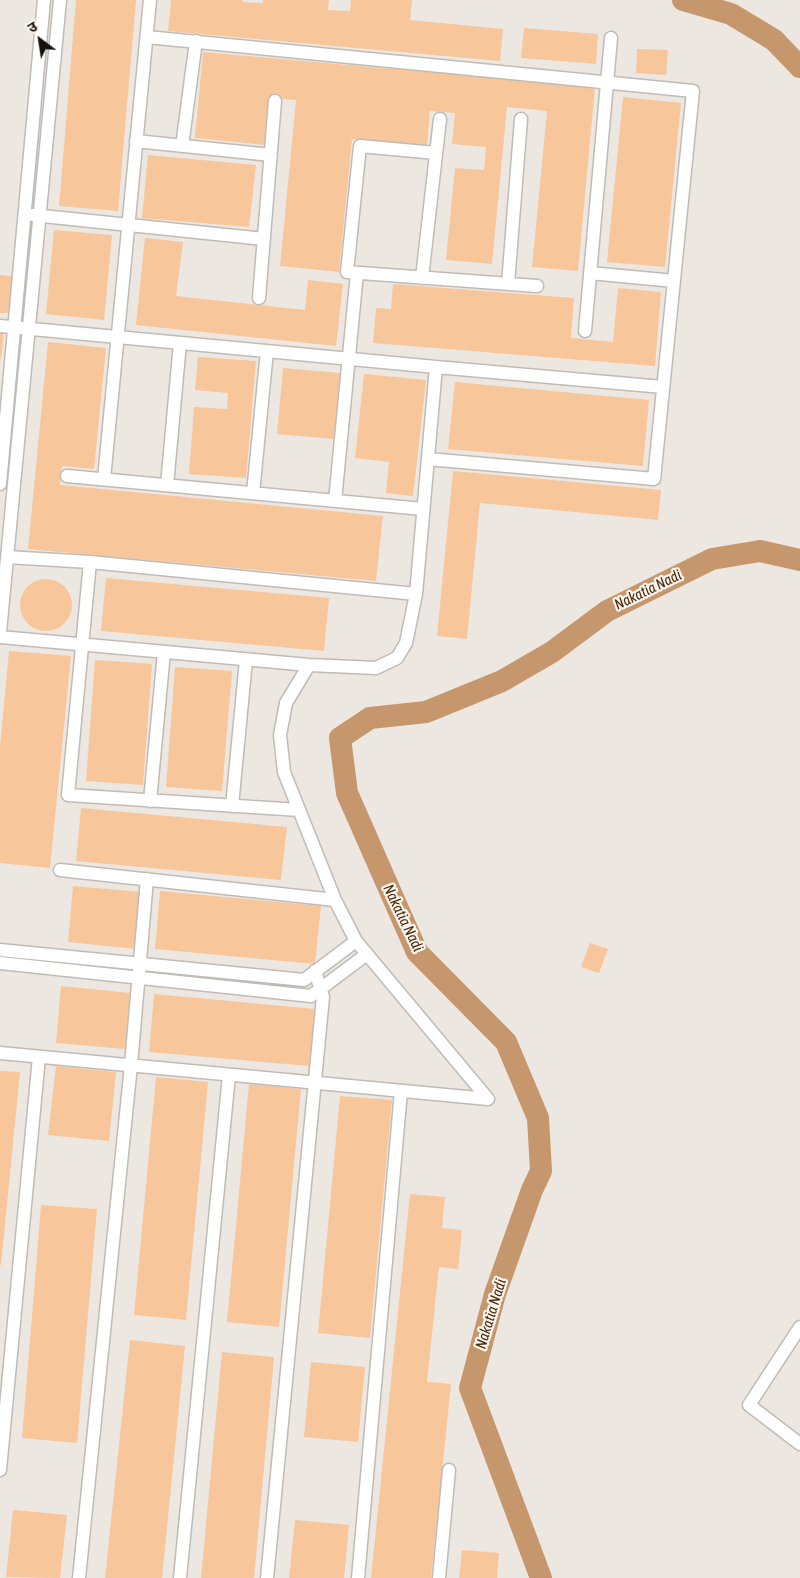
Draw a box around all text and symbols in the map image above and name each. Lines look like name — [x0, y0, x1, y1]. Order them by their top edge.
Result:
north arrow — [15, 15, 65, 65]
text: उ — [25, 18, 40, 36]
water label: Nakatia Nadi — [612, 566, 684, 614]
water label: Nakatia Nadi — [379, 882, 427, 954]
water label: Nakatia Nadi — [472, 1277, 510, 1351]

